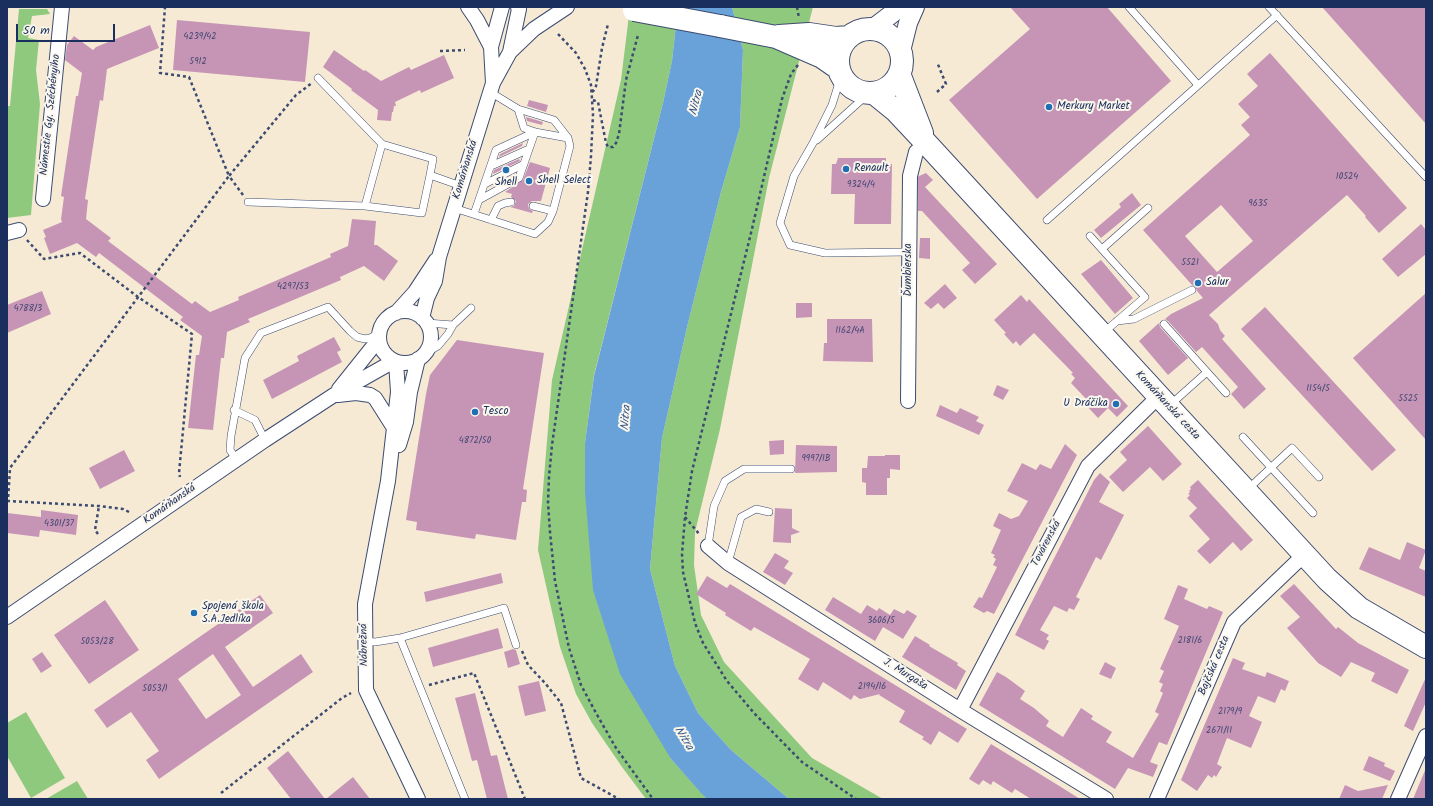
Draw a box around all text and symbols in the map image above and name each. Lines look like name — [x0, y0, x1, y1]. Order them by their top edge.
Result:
scale bar — [18, 16, 117, 42]
text: 50 m — [23, 21, 50, 40]
house number: 4239/42 — [183, 32, 217, 42]
street label: Námestie Gy. Széchényiho — [38, 54, 64, 176]
house number: 5912 — [189, 57, 207, 67]
water label: Nitra — [687, 89, 707, 117]
place label: Merkury Market — [1057, 100, 1130, 114]
marker: Merkury Market — [1044, 102, 1054, 112]
street label: Komárňanská — [451, 139, 481, 201]
place label: Renault — [854, 162, 889, 176]
marker: Renault — [841, 164, 851, 174]
marker: Shell — [501, 165, 511, 175]
house number: 10524 — [1336, 172, 1358, 182]
place label: Shell Select — [537, 174, 591, 188]
place label: Shell — [495, 176, 517, 190]
marker: Shell Select — [524, 176, 534, 186]
house number: 9324/4 — [847, 180, 875, 190]
house number: 9635 — [1248, 199, 1268, 209]
street label: Ďumbierska — [902, 243, 916, 297]
house number: 5521 — [1181, 258, 1199, 268]
place label: Salur — [1206, 276, 1229, 290]
marker: Salur — [1193, 278, 1203, 288]
house number: 4297/53 — [277, 282, 309, 292]
house number: 4788/3 — [14, 304, 42, 314]
house number: 1162/4A — [835, 326, 865, 336]
street label: Komárňanská cesta — [1132, 369, 1202, 443]
house number: 1154/5 — [1306, 384, 1330, 394]
house number: 5525 — [1398, 394, 1418, 404]
place label: U Dráčika — [1063, 397, 1108, 411]
marker: U Dráčika — [1111, 399, 1121, 409]
place label: Tesco — [483, 405, 508, 419]
water label: Nitra — [619, 405, 635, 431]
marker: Tesco — [470, 407, 480, 417]
house number: 4872/50 — [459, 436, 491, 446]
house number: 9997/1B — [801, 454, 831, 464]
street label: Komárňanská — [141, 482, 199, 528]
house number: 4301/37 — [44, 519, 74, 529]
street label: Továrenská — [1029, 519, 1065, 569]
place label: Spojená škola S.A.Jedlíka — [202, 600, 264, 626]
marker: Spojená škola S.A.Jedlíka — [189, 608, 199, 618]
house number: 3606/5 — [867, 616, 895, 626]
street label: Nábrežná — [358, 623, 372, 667]
street label: Bajčská cesta — [1197, 634, 1233, 698]
house number: 2181/6 — [1178, 636, 1202, 646]
house number: 5053/28 — [80, 637, 114, 647]
street label: J. Murgaša — [880, 656, 930, 694]
house number: 2194/16 — [858, 682, 886, 692]
house number: 5053/1 — [142, 684, 168, 694]
house number: 2179/9 — [1218, 707, 1242, 717]
water label: Nitra — [670, 724, 696, 754]
house number: 2671/11 — [1206, 726, 1232, 736]

